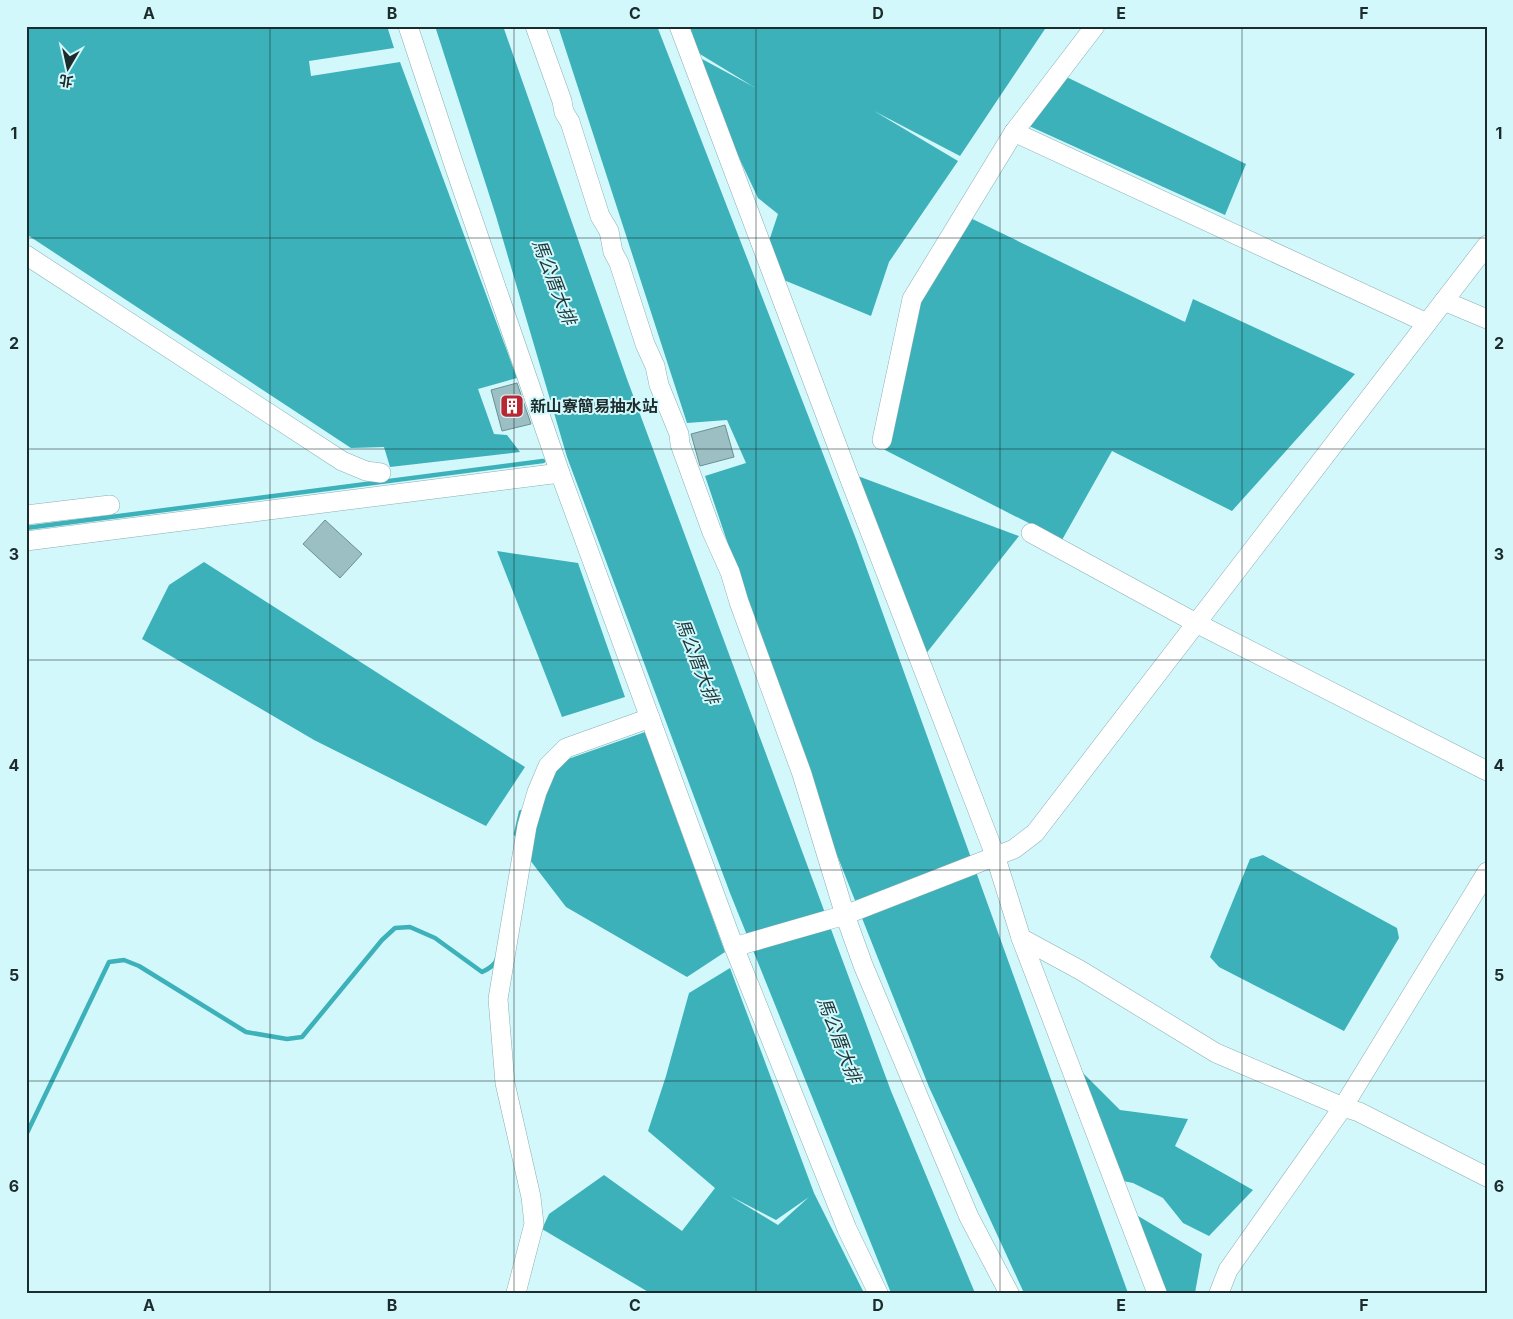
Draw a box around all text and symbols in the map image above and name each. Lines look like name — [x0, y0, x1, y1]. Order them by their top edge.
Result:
text: A — [143, 3, 155, 23]
text: B — [387, 3, 397, 23]
text: C — [629, 3, 641, 23]
text: D — [872, 3, 884, 23]
text: E — [1116, 3, 1126, 23]
text: F — [1359, 3, 1369, 23]
north arrow — [42, 42, 92, 92]
text: 北 — [58, 72, 74, 91]
text: 1 — [11, 123, 17, 143]
text: 1 — [1496, 123, 1502, 143]
water label: 馬公厝大排 — [529, 236, 581, 329]
text: 2 — [9, 333, 19, 353]
text: 2 — [1494, 333, 1504, 353]
building icon: 新山寮簡易抽水站 — [499, 393, 525, 419]
place label: 新山寮簡易抽水站 — [530, 396, 658, 416]
text: 3 — [9, 544, 19, 564]
text: 3 — [1494, 544, 1504, 564]
water label: 馬公厝大排 — [672, 615, 724, 708]
text: 4 — [9, 755, 20, 775]
text: 4 — [1494, 755, 1505, 775]
text: 5 — [9, 965, 19, 985]
text: 5 — [1494, 965, 1504, 985]
water label: 馬公厝大排 — [814, 994, 866, 1087]
text: 6 — [9, 1176, 19, 1196]
text: 6 — [1494, 1176, 1504, 1196]
text: A — [143, 1295, 155, 1315]
text: B — [387, 1295, 397, 1315]
text: C — [629, 1295, 641, 1315]
text: D — [872, 1295, 884, 1315]
text: E — [1116, 1295, 1126, 1315]
text: F — [1359, 1295, 1369, 1315]

